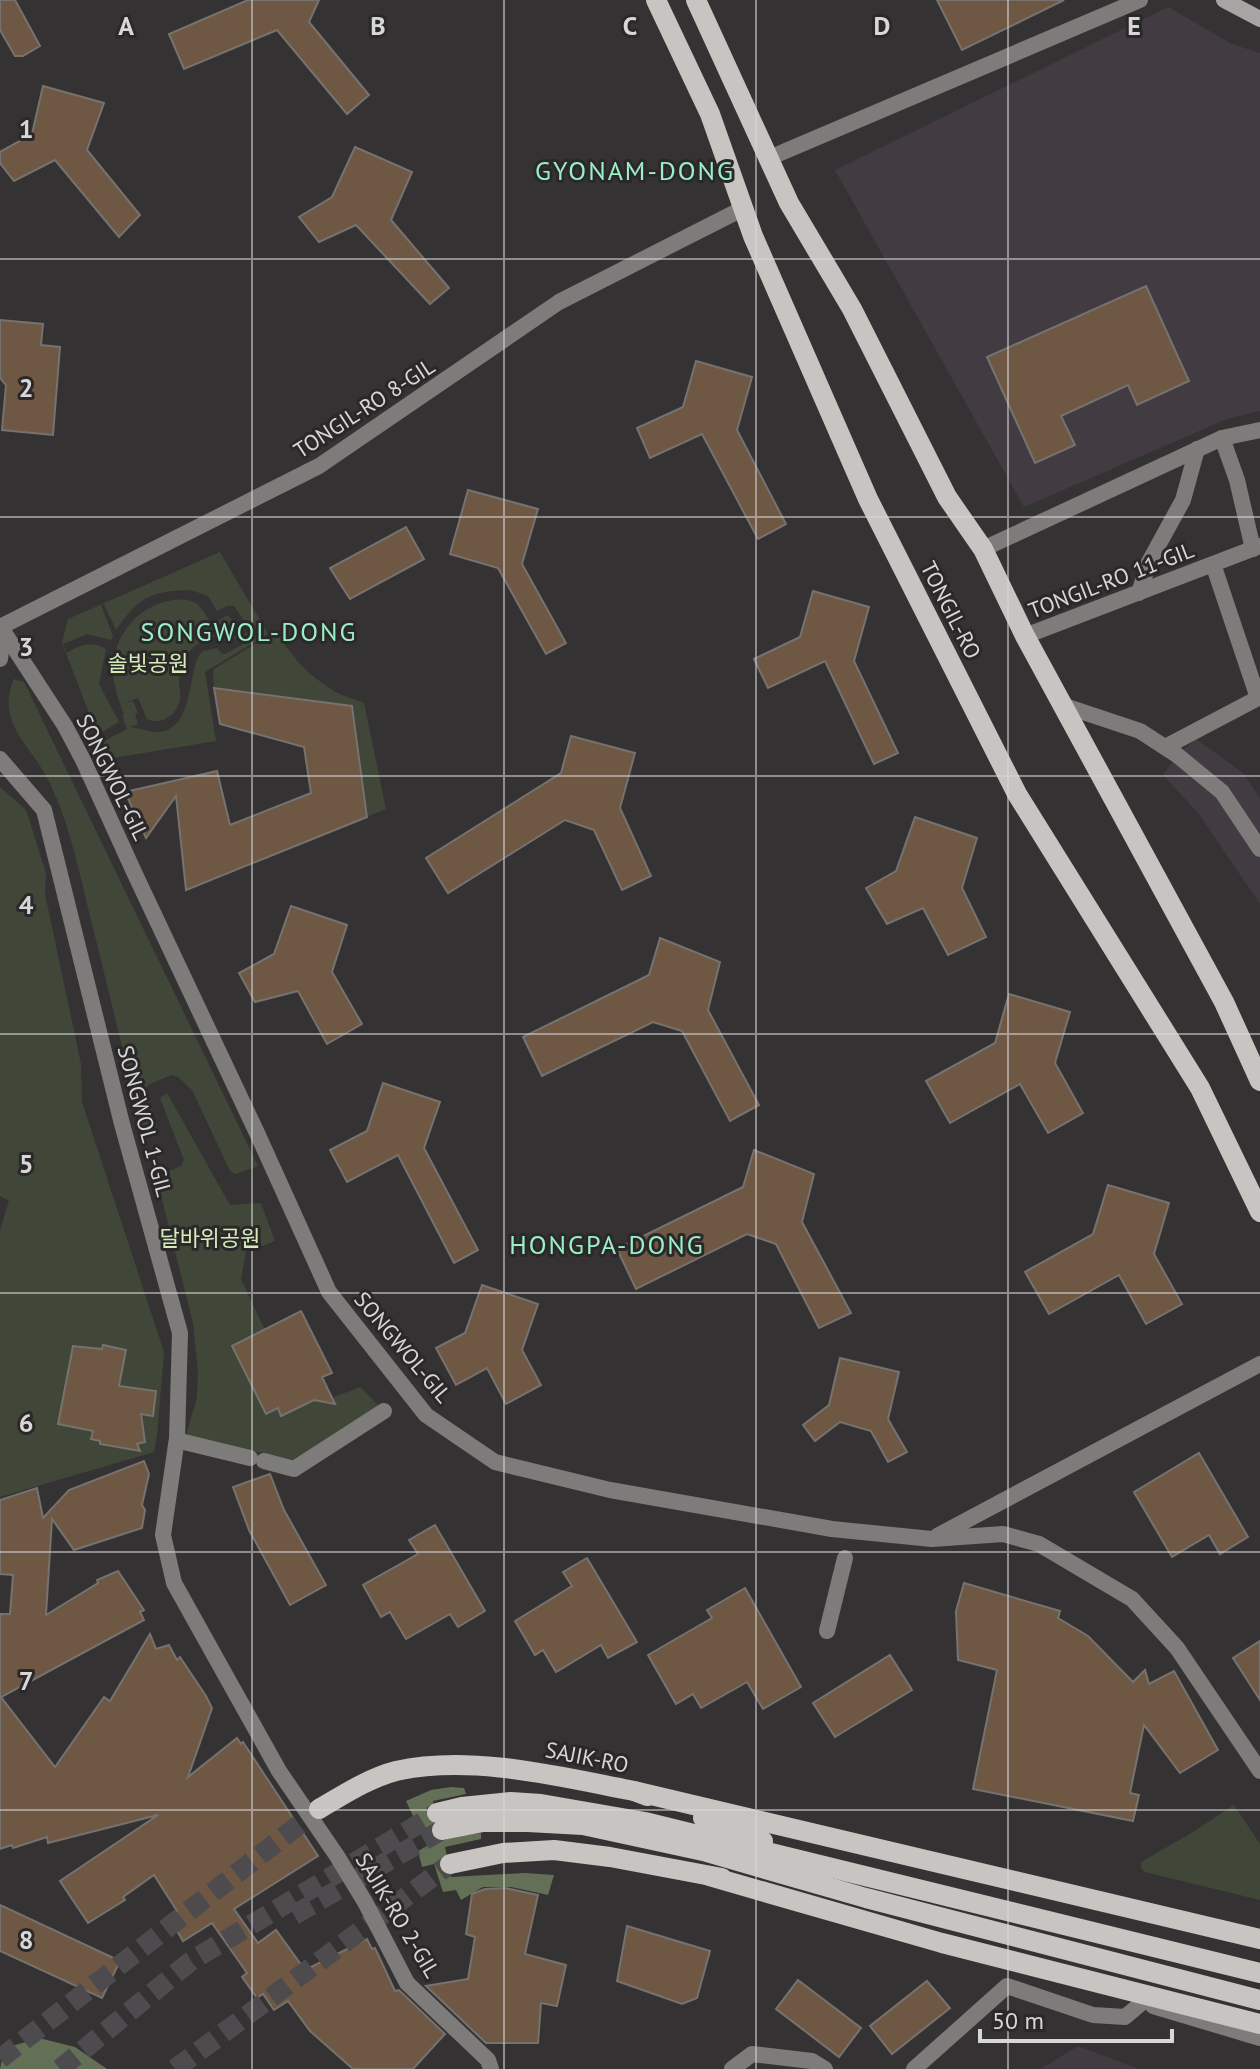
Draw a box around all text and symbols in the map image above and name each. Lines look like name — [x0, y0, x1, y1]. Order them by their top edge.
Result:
text: A — [118, 9, 134, 42]
text: B — [370, 9, 386, 42]
text: C — [623, 9, 637, 42]
text: D — [874, 9, 890, 42]
text: E — [1127, 9, 1141, 42]
text: 1 — [19, 112, 33, 145]
district label: GYONAM-DONG — [535, 154, 735, 187]
street label: TONGIL-RO 8-GIL — [288, 352, 440, 464]
text: 2 — [19, 371, 33, 404]
street label: TONGIL-RO 11-GIL — [1024, 536, 1198, 624]
street label: TONGIL-RO — [915, 557, 987, 663]
district label: SONGWOL-DONG — [141, 615, 357, 648]
text: 3 — [19, 630, 33, 663]
park label: 솔빛공원 — [108, 649, 188, 677]
street label: SONGWOL-GIL — [70, 709, 156, 845]
text: 4 — [19, 888, 34, 921]
street label: SONGWOL 1-GIL — [111, 1042, 179, 1200]
text: 5 — [19, 1147, 33, 1180]
park label: 달바위공원 — [159, 1224, 261, 1252]
district label: HONGPA-DONG — [509, 1228, 705, 1261]
street label: SONGWOL-GIL — [348, 1286, 458, 1408]
text: 6 — [19, 1406, 33, 1439]
text: 7 — [19, 1664, 33, 1697]
street label: SAJIK-RO — [543, 1735, 631, 1779]
street label: SAJIK-RO 2-GIL — [350, 1847, 446, 1983]
text: 8 — [19, 1923, 33, 1956]
scale bar — [980, 1993, 1172, 2043]
text: 50 m — [992, 2005, 1044, 2036]

